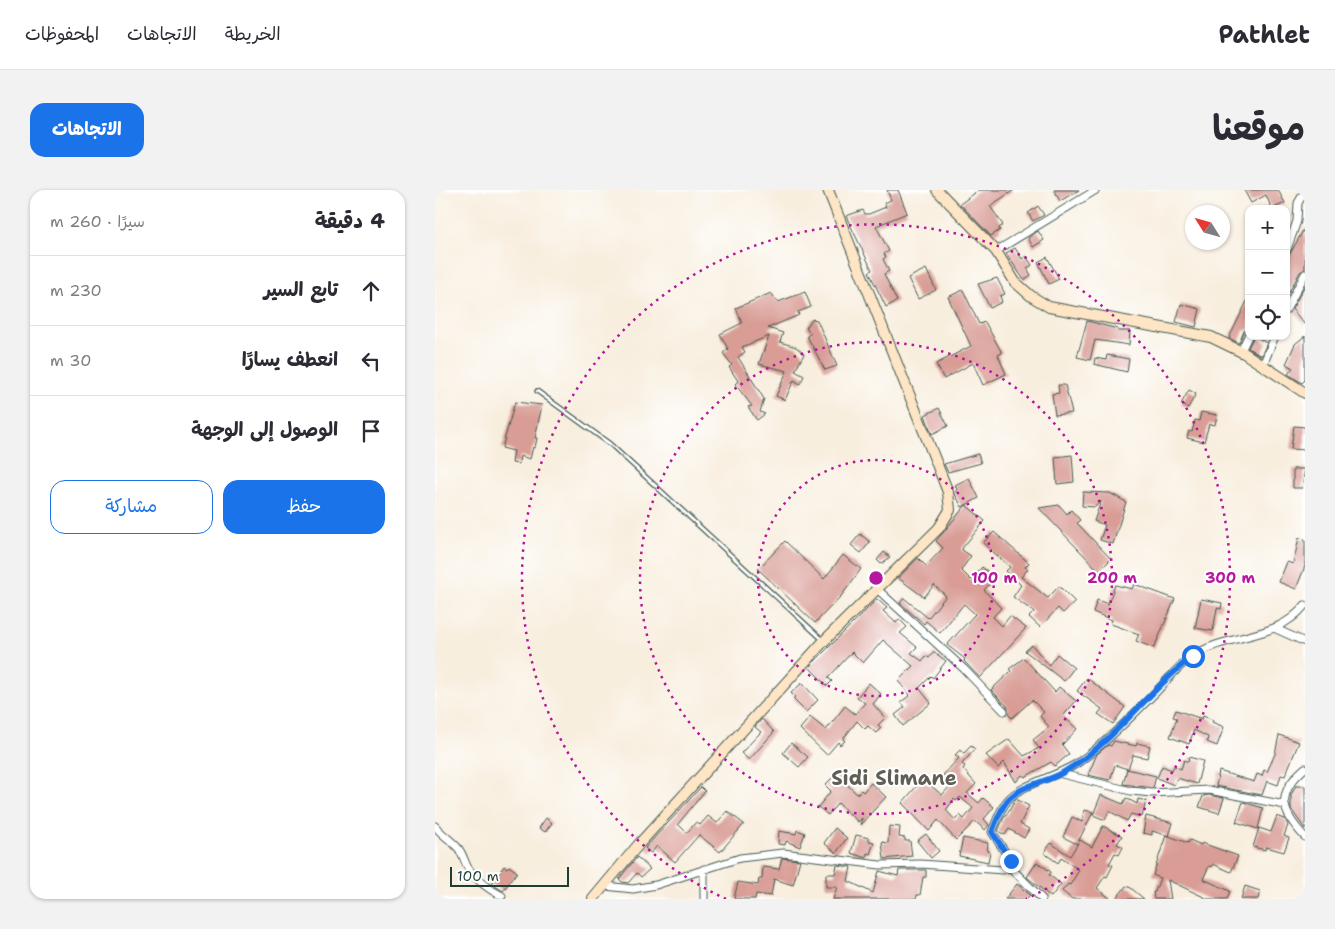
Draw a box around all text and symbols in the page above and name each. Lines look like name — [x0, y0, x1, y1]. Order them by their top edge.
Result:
text: Pathlet — [1219, 19, 1310, 51]
text: المحفوظات — [25, 22, 99, 46]
text: الاتجاهات — [127, 22, 197, 46]
text: الخريطة — [225, 22, 281, 46]
button: الاتجاهات — [30, 103, 144, 157]
text: موقعنا — [1212, 104, 1305, 151]
north arrow — [1185, 205, 1230, 250]
map controls — [1245, 205, 1290, 340]
button: + — [1245, 205, 1290, 250]
text: 4 دقيقة — [315, 207, 385, 235]
text: سيرًا · 260 m — [50, 211, 145, 232]
button: − — [1245, 250, 1290, 295]
text: تابع السير — [264, 277, 338, 302]
icon: ahead — [357, 277, 385, 305]
text: 230 m — [50, 280, 102, 301]
button: locate — [1245, 295, 1290, 340]
text: انعطف يسارًا — [242, 347, 338, 372]
icon: left — [357, 347, 385, 375]
text: 30 m — [50, 350, 91, 371]
text: الوصول إلى الوجهة — [191, 417, 338, 442]
icon: arrive — [357, 417, 385, 445]
button: مشاركة — [50, 480, 213, 534]
button: حفظ — [223, 480, 385, 534]
text: 100 m — [971, 568, 1017, 588]
text: 200 m — [1087, 568, 1137, 588]
text: 300 m — [1205, 568, 1255, 588]
centre of rings — [867, 569, 885, 587]
route start — [1182, 645, 1205, 668]
district label: Sidi Slimane — [831, 765, 957, 791]
route end — [1000, 850, 1023, 873]
scale bar — [450, 864, 569, 887]
text: 100 m — [457, 867, 499, 885]

